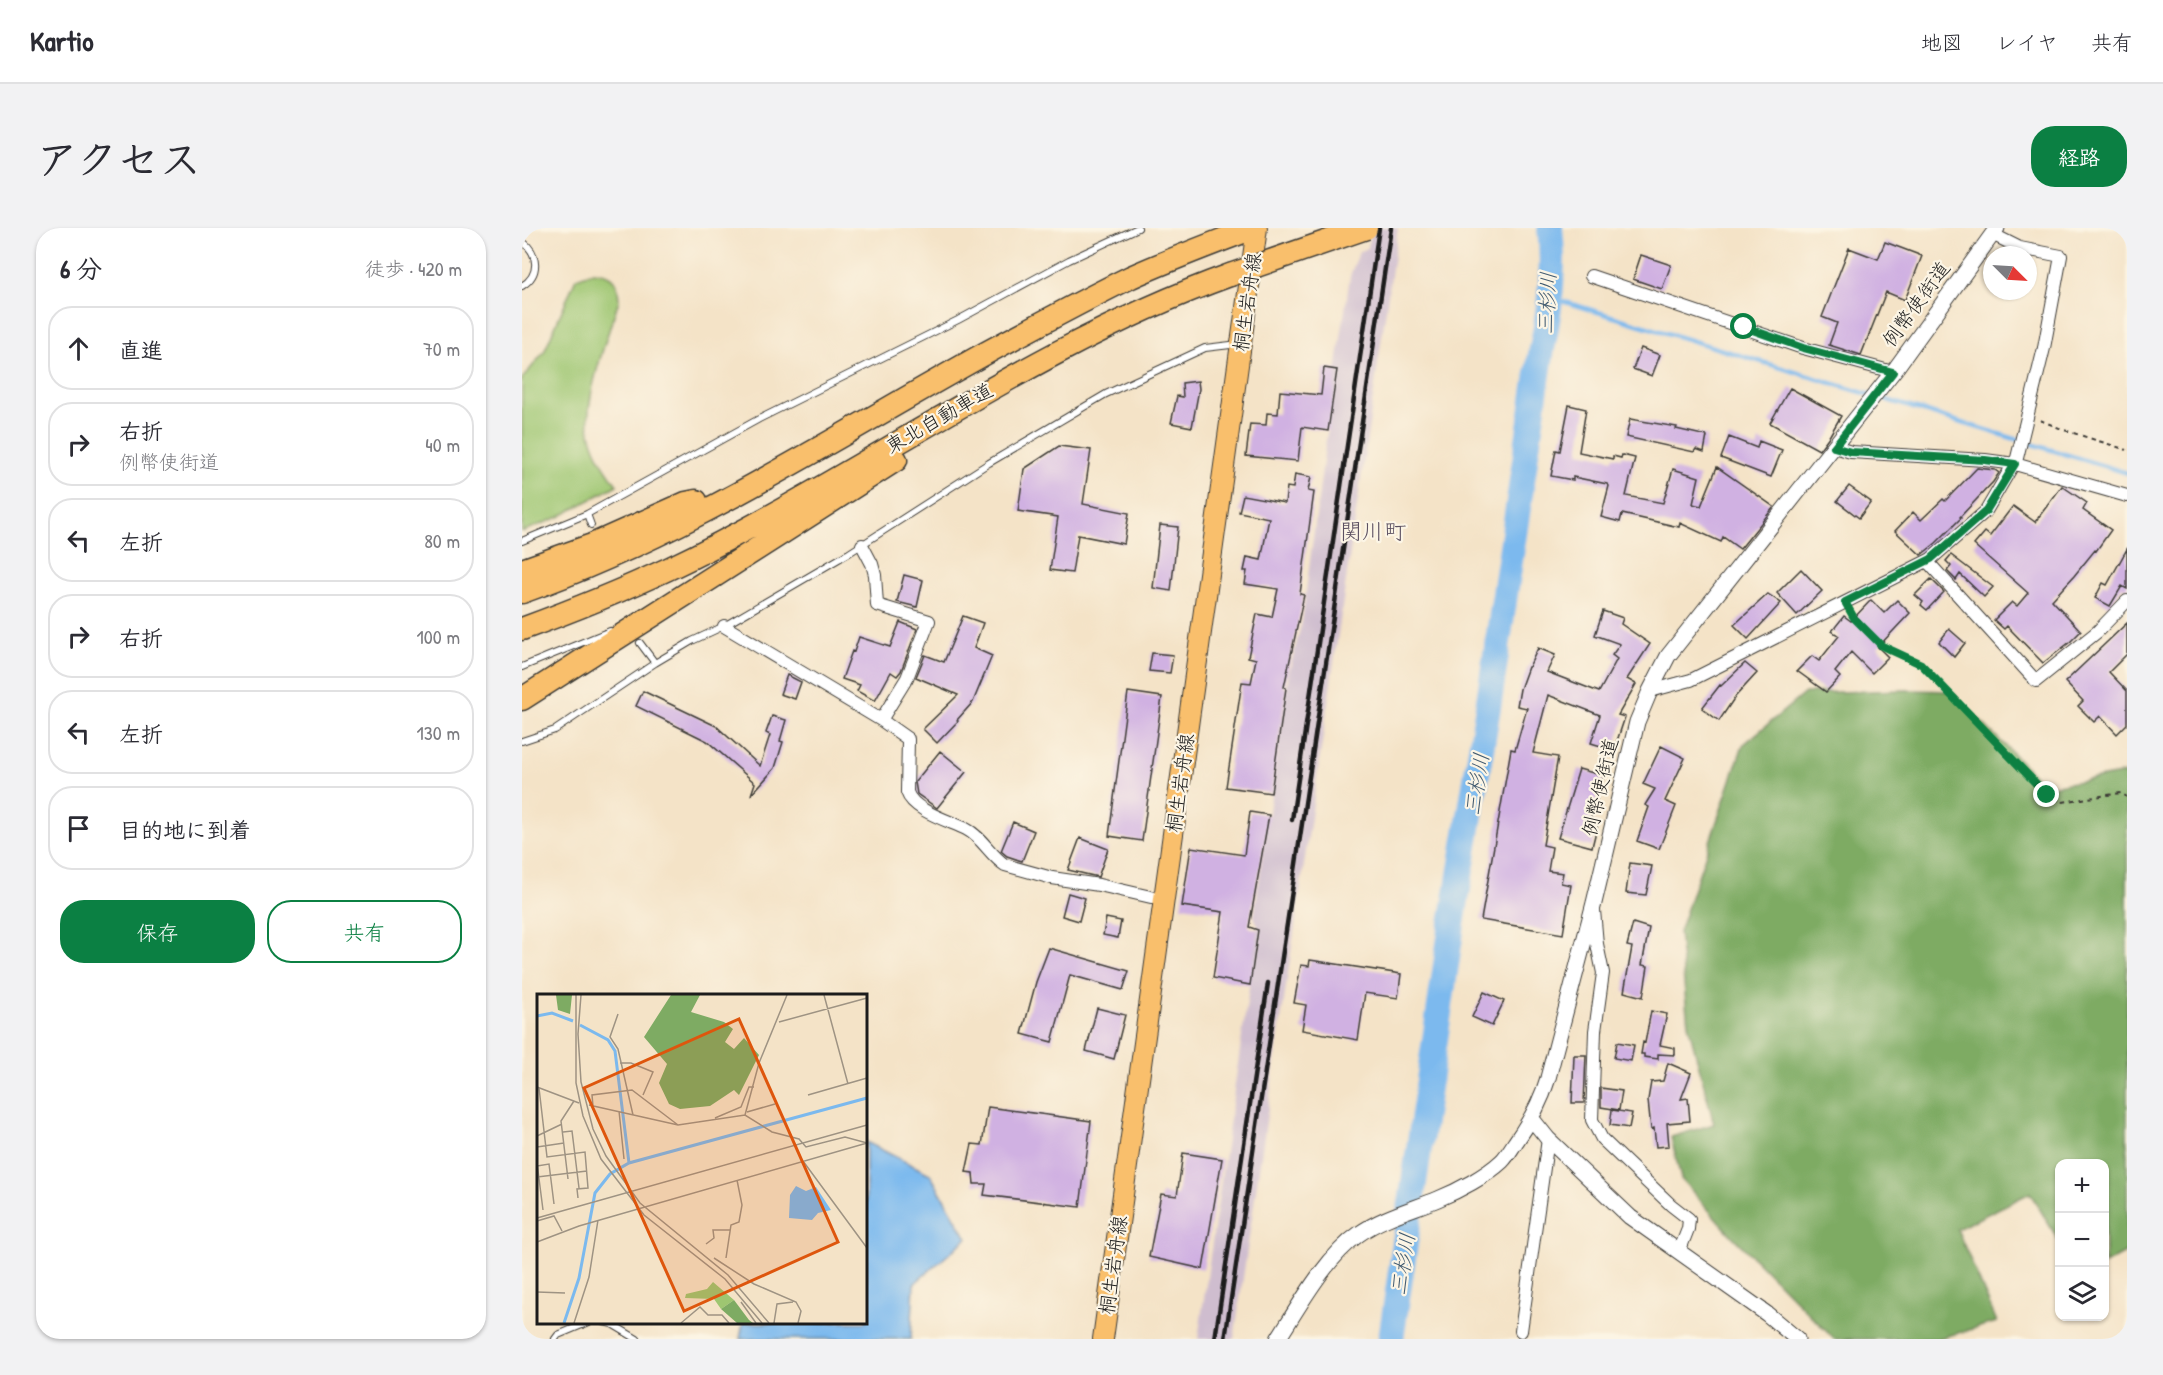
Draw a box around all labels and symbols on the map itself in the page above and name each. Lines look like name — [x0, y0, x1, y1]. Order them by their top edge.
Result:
north arrow — [1983, 246, 2037, 300]
street label: 桐生岩舟線 — [1226, 251, 1267, 353]
street label: 例幣使街道 — [1875, 255, 1956, 352]
water label: 三杉川 — [1530, 271, 1563, 335]
route start — [1730, 313, 1756, 339]
street label: 東北自動車道 — [880, 376, 997, 459]
district label: 関川町 — [1340, 516, 1406, 546]
street label: 桐生岩舟線 — [1159, 732, 1200, 834]
street label: 例幣使街道 — [1575, 735, 1624, 839]
water label: 三杉川 — [1457, 751, 1496, 817]
route end — [2033, 781, 2059, 807]
inset map — [537, 994, 867, 1324]
street label: 桐生岩舟線 — [1092, 1214, 1133, 1316]
water label: 三杉川 — [1383, 1231, 1422, 1297]

